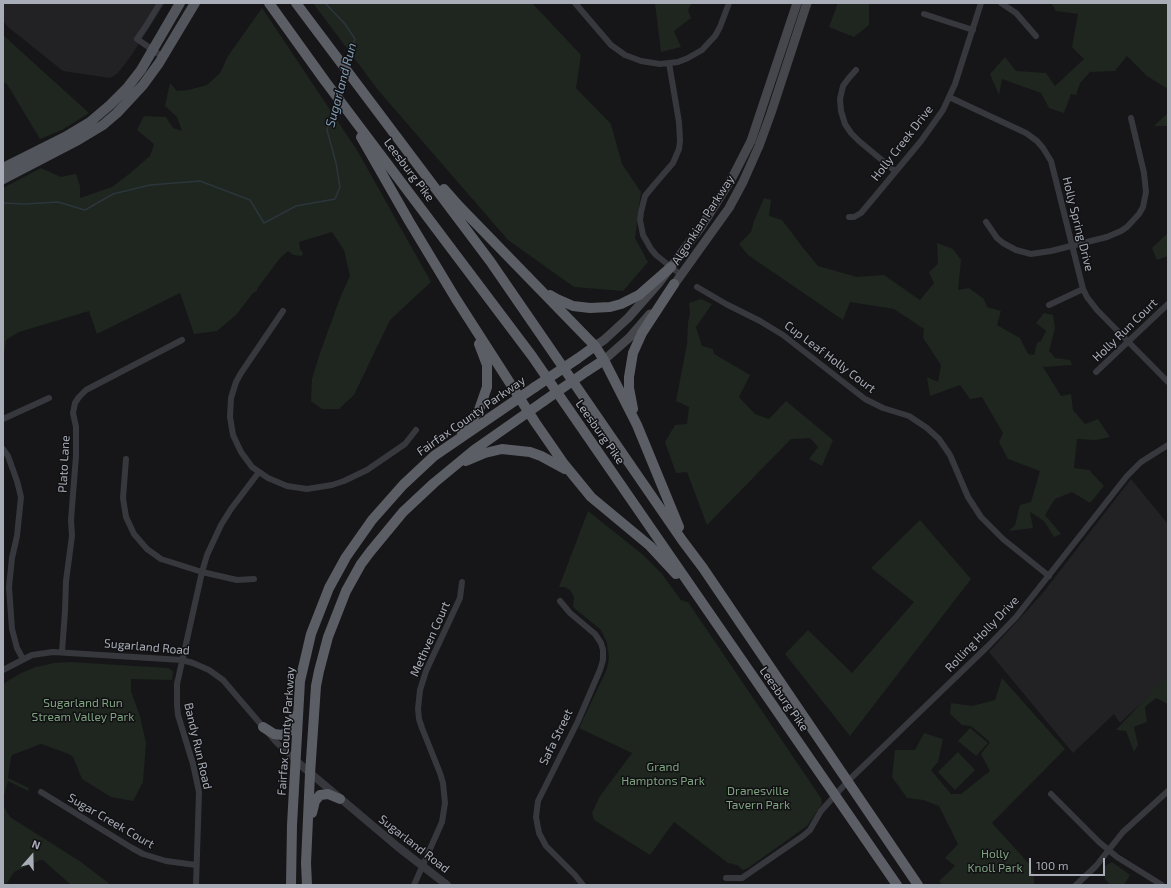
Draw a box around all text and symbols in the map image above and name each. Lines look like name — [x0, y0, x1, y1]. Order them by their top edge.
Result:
water label: Sugarland Run — [322, 41, 360, 129]
street label: Holly Creek Drive — [868, 102, 936, 184]
street label: Leesburg Pike — [381, 136, 437, 204]
street label: Algonkian Parkway — [669, 172, 737, 268]
street label: Holly Spring Drive — [1059, 175, 1097, 273]
street label: Holly Run Court — [1090, 295, 1160, 365]
street label: Cup Leaf Holly Court — [782, 318, 878, 396]
street label: Fairfax County Parkway — [414, 373, 528, 459]
street label: Leesburg Pike — [572, 397, 628, 467]
street label: Plato Lane — [55, 435, 73, 493]
street label: Rolling Holly Drive — [942, 593, 1022, 675]
street label: Methven Court — [407, 599, 453, 679]
street label: Sugarland Road — [104, 636, 190, 658]
street label: Leesburg Pike — [756, 664, 812, 734]
street label: Fairfax County Parkway — [274, 666, 298, 796]
park label: Sugarland Run Stream Valley Park — [32, 696, 134, 724]
street label: Bandy Run Road — [181, 701, 215, 791]
street label: Safa Street — [536, 707, 576, 767]
park label: Grand Hamptons Park — [621, 760, 705, 788]
park label: Dranesville Tavern Park — [726, 784, 790, 812]
street label: Sugar Creek Court — [65, 790, 157, 852]
street label: Sugarland Road — [376, 812, 452, 876]
north arrow — [12, 836, 52, 876]
text: N — [30, 837, 42, 852]
park label: Holly Knoll Park — [967, 847, 1023, 875]
scale bar — [1031, 850, 1107, 876]
text: 100 m — [1036, 858, 1068, 872]

